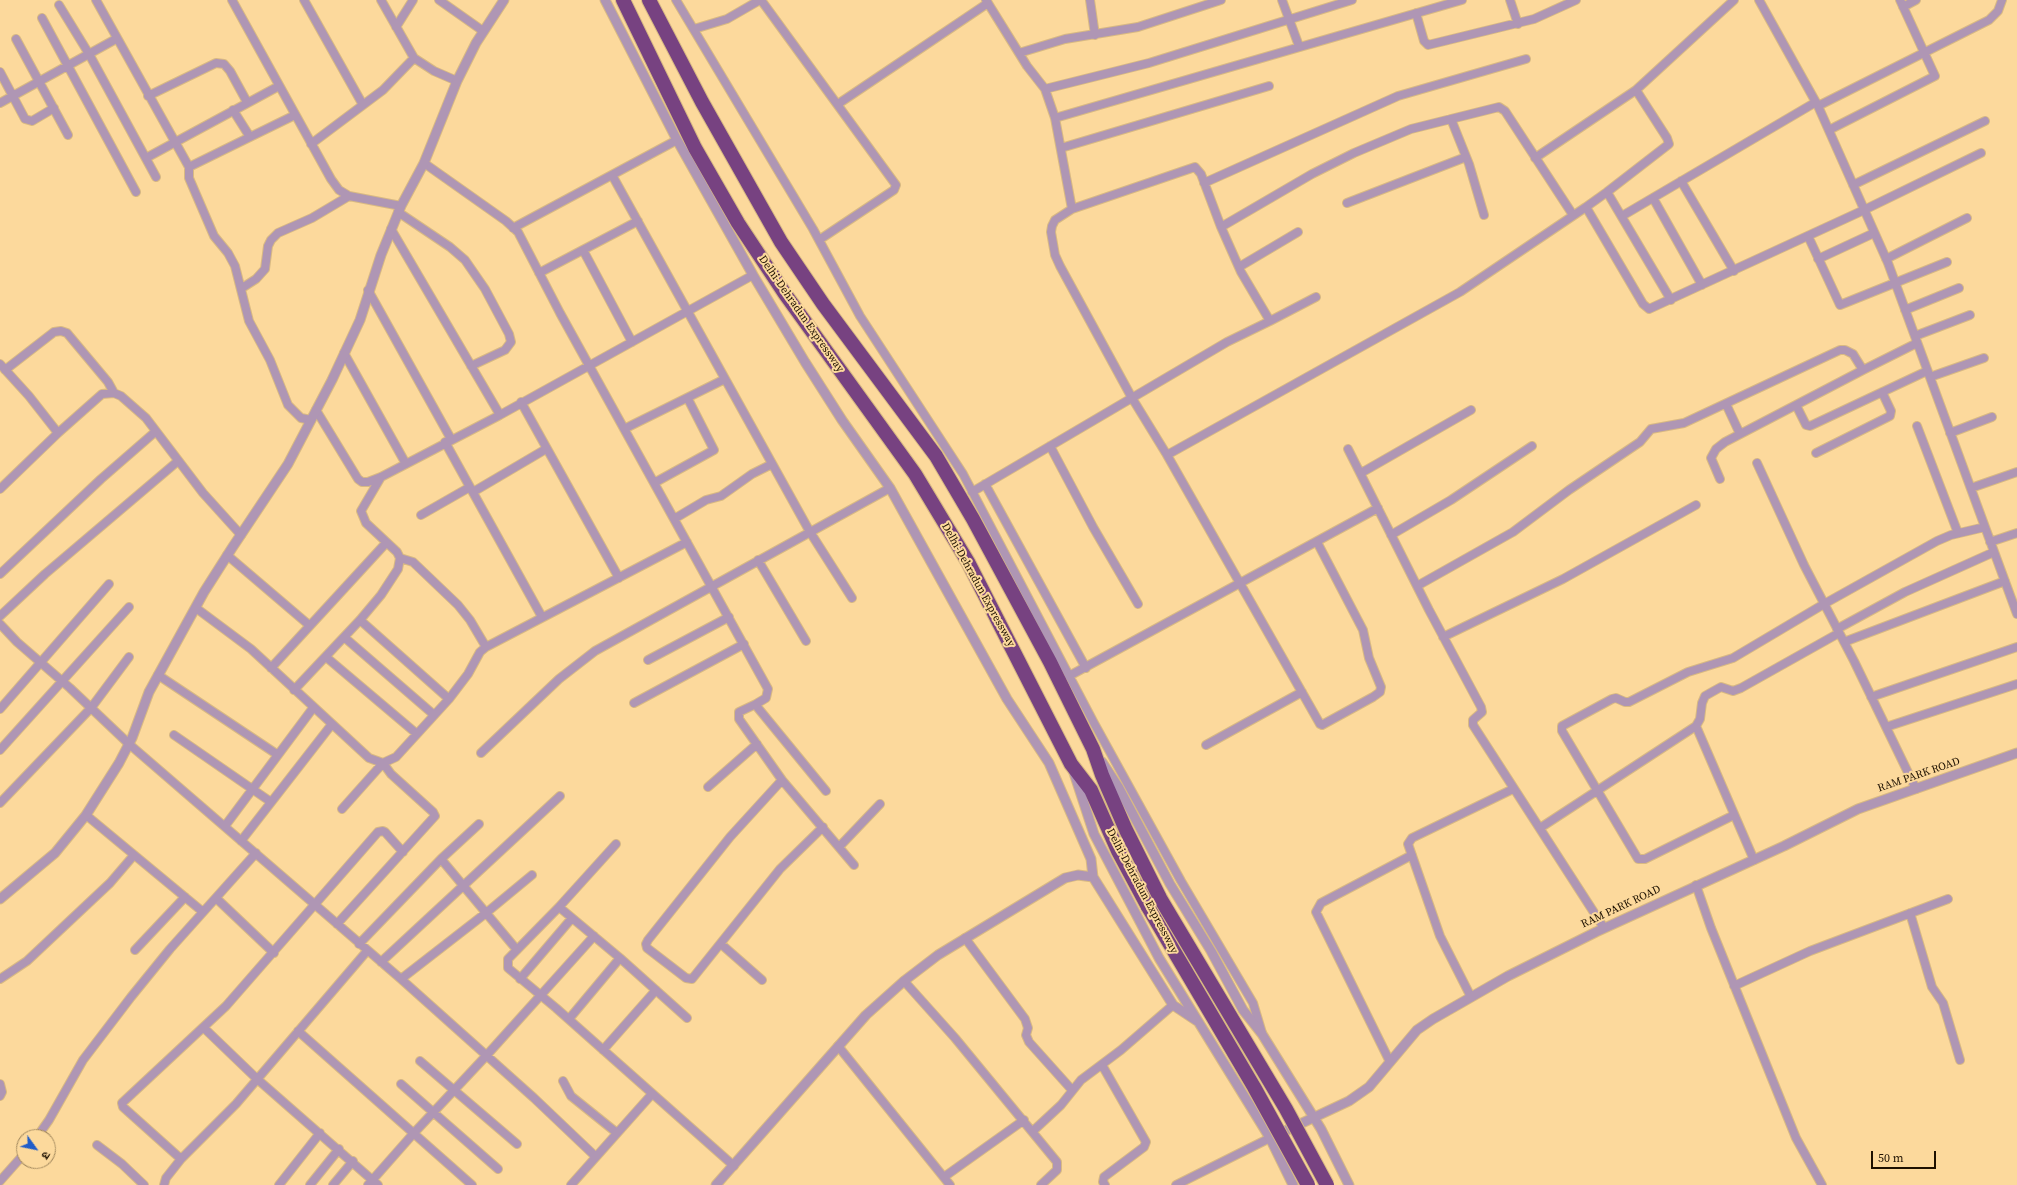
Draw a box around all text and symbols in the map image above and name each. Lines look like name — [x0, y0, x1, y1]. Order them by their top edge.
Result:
street label: Delhi-Dehradun Expressway — [756, 253, 846, 375]
street label: Delhi-Dehradun Expressway — [938, 521, 1018, 649]
street label: RAM PARK ROAD — [1876, 755, 1962, 795]
street label: Delhi-Dehradun Expressway — [1103, 826, 1181, 956]
street label: RAM PARK ROAD — [1579, 883, 1663, 931]
north arrow — [16, 1129, 56, 1169]
scale bar — [1873, 1143, 1938, 1169]
text: उ — [38, 1148, 54, 1162]
text: 50 m — [1878, 1150, 1904, 1166]

